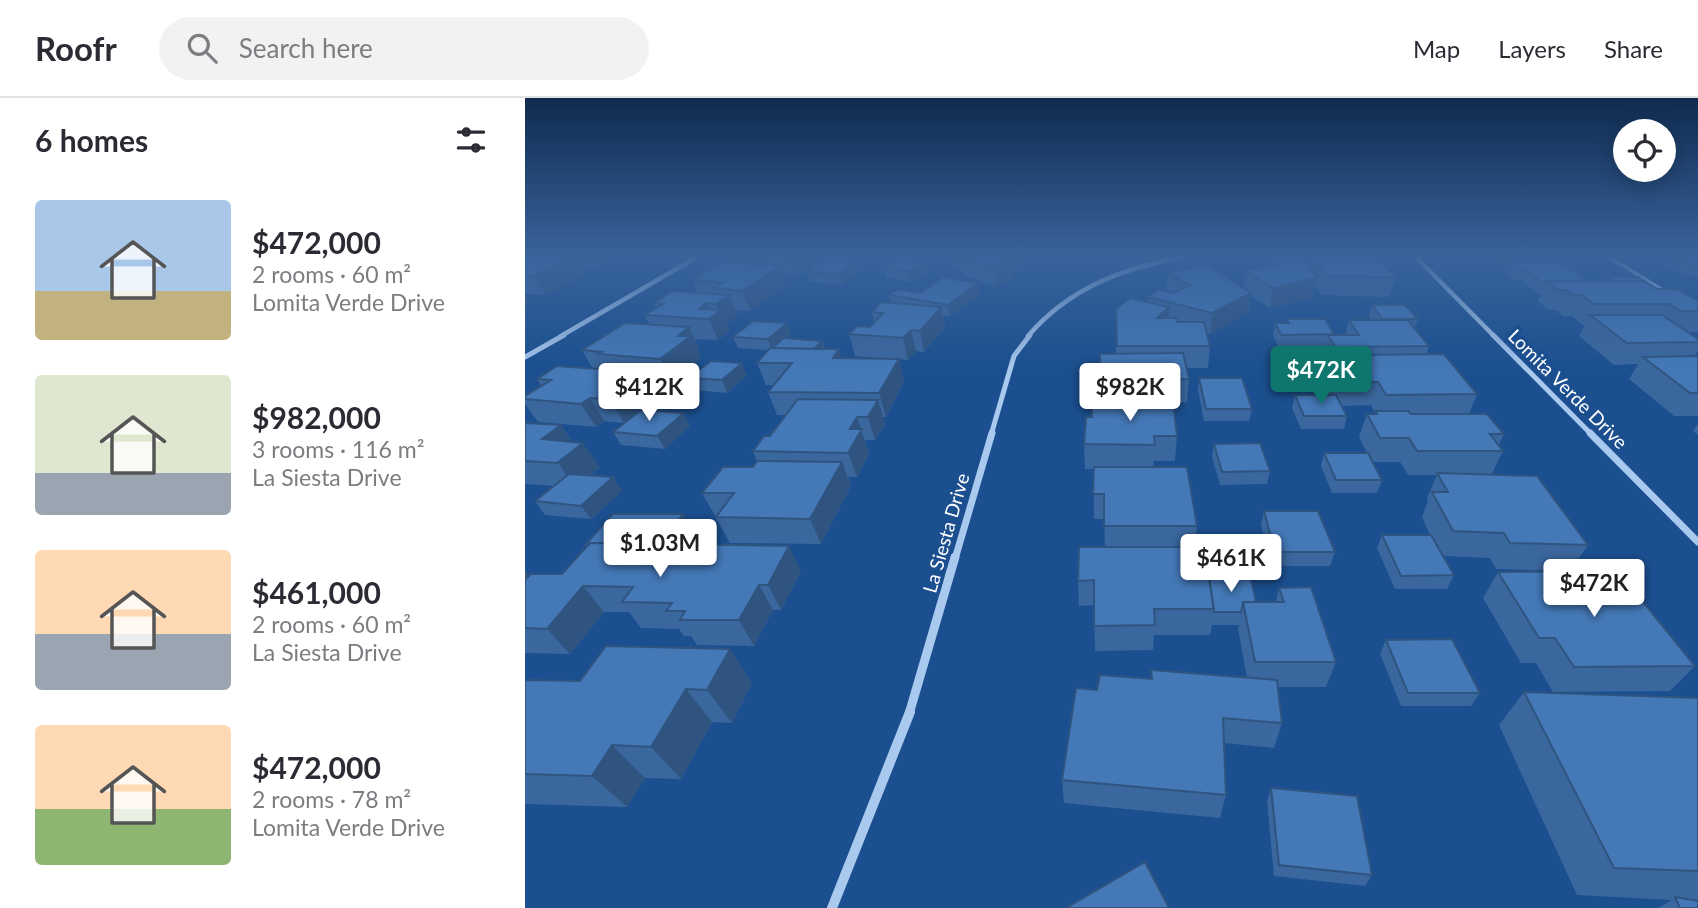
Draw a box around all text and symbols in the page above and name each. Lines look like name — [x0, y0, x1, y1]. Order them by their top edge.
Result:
search box — [159, 17, 649, 80]
text: Roofr — [35, 28, 117, 68]
icon: search — [183, 29, 221, 67]
text: Search here — [239, 32, 373, 64]
text: Map — [1413, 34, 1460, 63]
text: Layers — [1498, 34, 1566, 63]
text: Share — [1604, 34, 1663, 63]
map controls — [1613, 119, 1676, 182]
button: locate — [1613, 119, 1676, 182]
icon: filters — [452, 121, 490, 159]
text: 6 homes — [35, 122, 148, 158]
text: $472,000 — [252, 224, 381, 260]
icon: home — [91, 228, 175, 312]
text: 2 rooms · 60 m² — [252, 260, 411, 288]
text: Lomita Verde Drive — [252, 288, 445, 316]
street label: Lomita Verde Drive — [1504, 324, 1633, 453]
pin: $472K — [1272, 346, 1370, 406]
text: $472K — [1286, 355, 1356, 383]
pin: $412K — [600, 364, 698, 423]
pin: $982K — [1081, 364, 1179, 423]
text: $412K — [614, 372, 684, 400]
text: $982K — [1095, 372, 1165, 400]
text: $982,000 — [252, 399, 381, 435]
icon: home — [91, 403, 175, 487]
text: 3 rooms · 116 m² — [252, 435, 424, 463]
text: La Siesta Drive — [252, 463, 402, 491]
street label: La Siesta Drive — [917, 470, 974, 595]
pin: $1.03M — [603, 519, 717, 579]
text: $1.03M — [620, 528, 700, 556]
pin: $461K — [1182, 534, 1280, 594]
text: $461K — [1196, 543, 1266, 571]
pin: $472K — [1545, 560, 1643, 619]
text: $472K — [1559, 568, 1629, 596]
text: $461,000 — [252, 574, 381, 610]
icon: home — [91, 578, 175, 662]
text: 2 rooms · 60 m² — [252, 610, 411, 638]
text: La Siesta Drive — [252, 638, 402, 666]
text: $472,000 — [252, 749, 381, 785]
icon: home — [91, 753, 175, 837]
text: 2 rooms · 78 m² — [252, 785, 411, 813]
text: Lomita Verde Drive — [252, 813, 445, 841]

